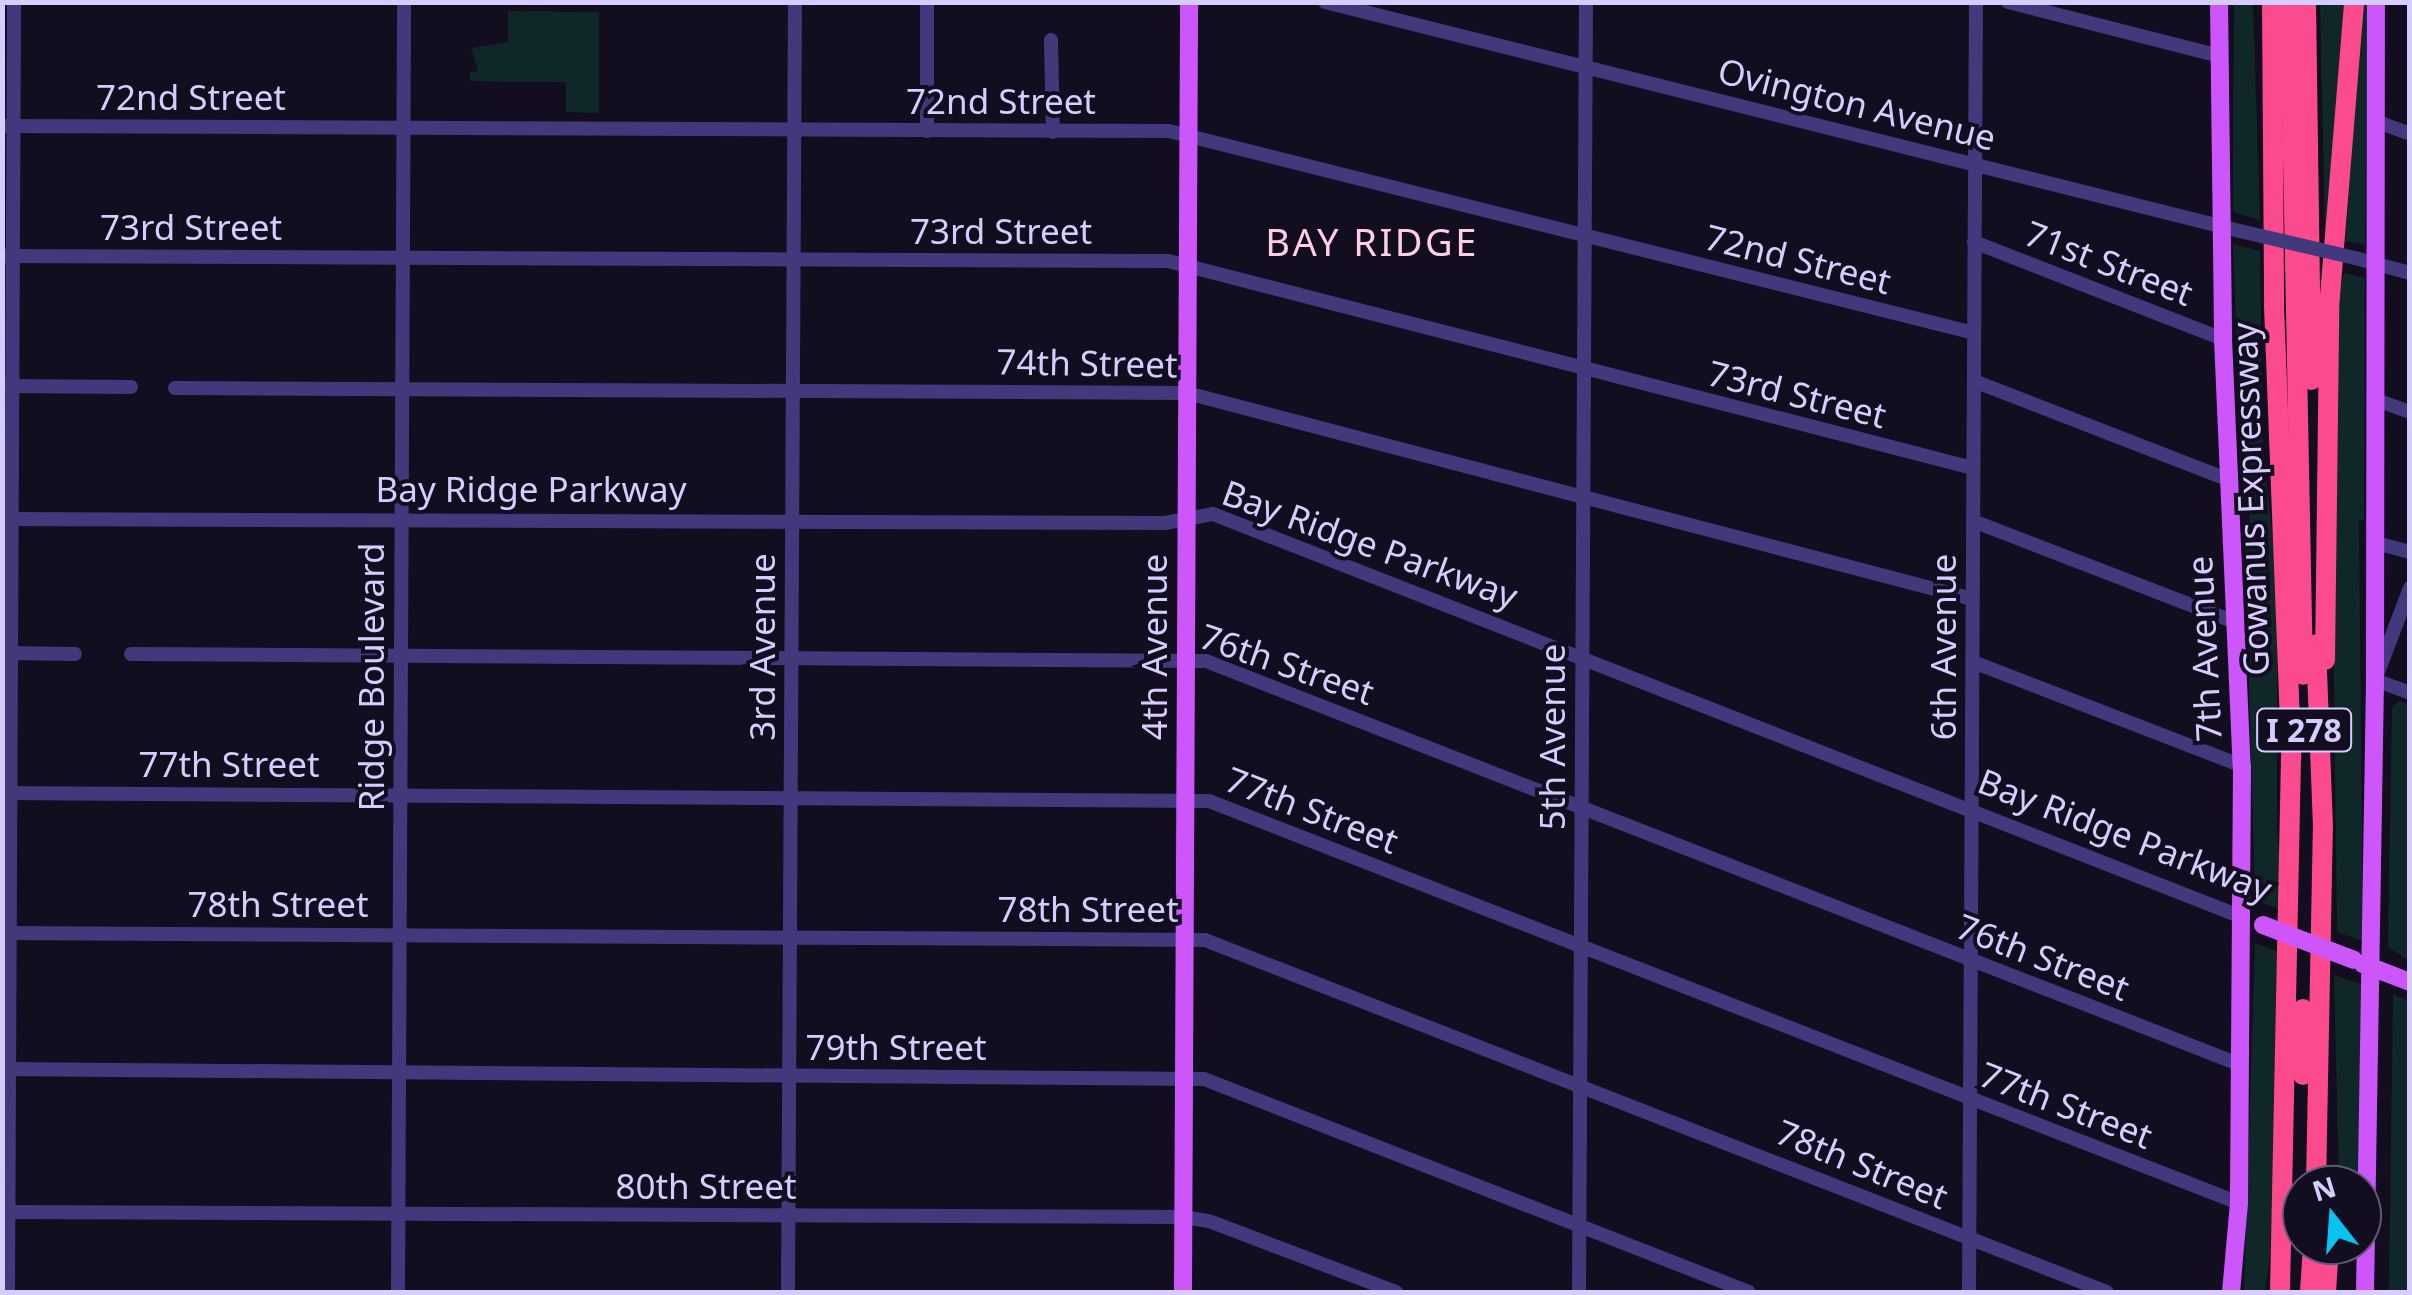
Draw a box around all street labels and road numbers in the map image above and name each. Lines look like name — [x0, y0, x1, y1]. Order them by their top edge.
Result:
street label: Ovington Avenue — [1714, 49, 2000, 159]
street label: 72nd Street — [96, 76, 286, 118]
street label: 72nd Street — [906, 80, 1096, 122]
street label: 73rd Street — [100, 206, 282, 248]
street label: 73rd Street — [910, 210, 1092, 252]
street label: 71st Street — [2019, 212, 2199, 314]
street label: 72nd Street — [1701, 216, 1895, 302]
street label: Gowanus Expressway — [2223, 322, 2277, 676]
street label: 74th Street — [996, 340, 1178, 386]
street label: 73rd Street — [1704, 352, 1890, 436]
street label: Bay Ridge Parkway — [376, 468, 686, 510]
street label: Bay Ridge Parkway — [1217, 471, 1523, 617]
street label: Ridge Boulevard — [350, 542, 392, 812]
street label: 3rd Avenue — [741, 553, 783, 741]
street label: 4th Avenue — [1133, 554, 1175, 740]
street label: 6th Avenue — [1922, 554, 1964, 740]
street label: 7th Avenue — [2178, 555, 2230, 743]
street label: 76th Street — [1195, 615, 1379, 713]
street label: 5th Avenue — [1531, 644, 1573, 830]
road number: I 278 — [2254, 703, 2354, 757]
street label: 77th Street — [138, 743, 320, 785]
street label: 77th Street — [1220, 758, 1404, 862]
street label: Bay Ridge Parkway — [1972, 760, 2278, 910]
street label: 78th Street — [187, 883, 369, 925]
street label: 78th Street — [997, 888, 1179, 930]
street label: 76th Street — [1951, 905, 2135, 1009]
street label: 79th Street — [805, 1026, 987, 1068]
street label: 77th Street — [1974, 1053, 2158, 1157]
street label: 78th Street — [1770, 1111, 1954, 1217]
street label: 80th Street — [615, 1165, 797, 1207]

